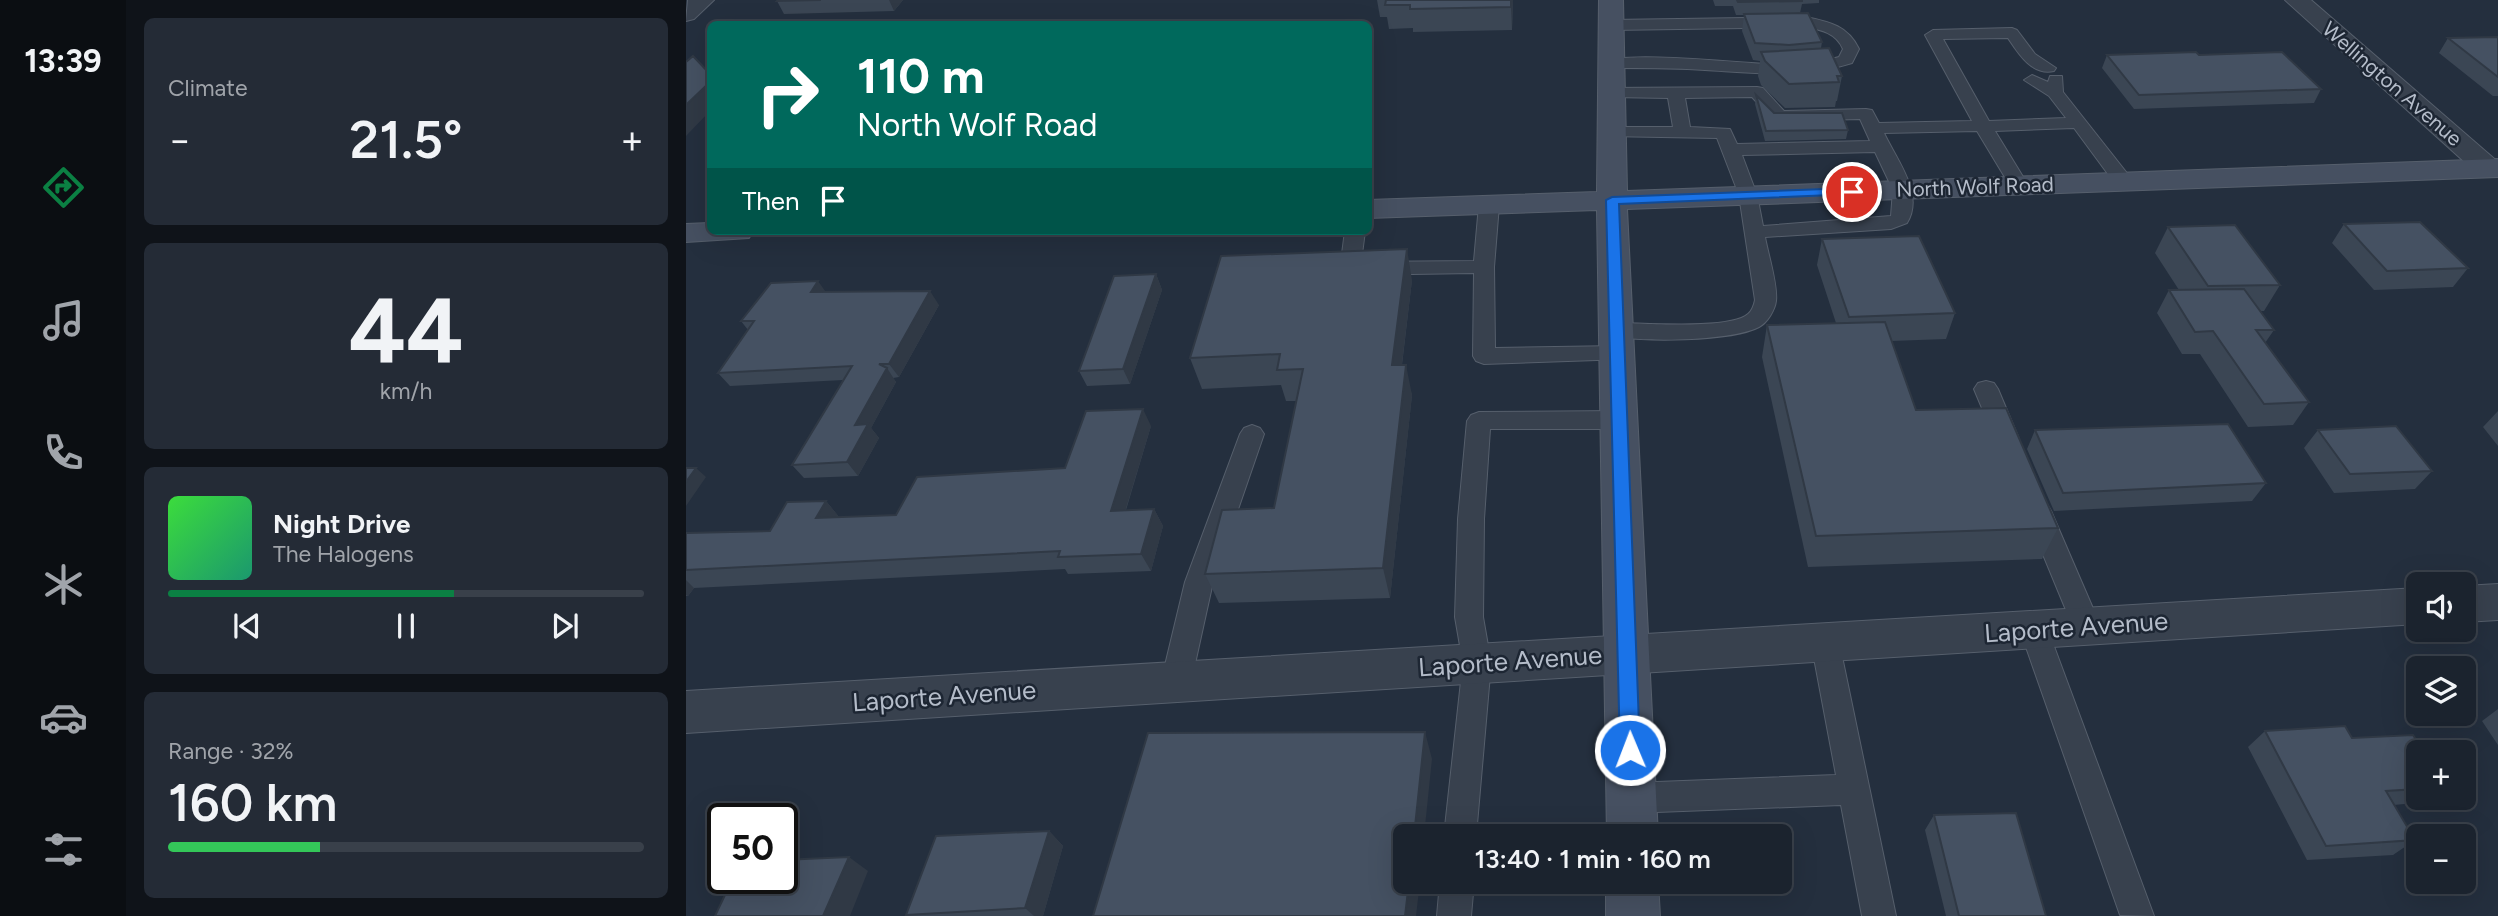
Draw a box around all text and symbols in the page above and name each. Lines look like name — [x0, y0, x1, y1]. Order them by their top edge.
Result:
street label: Wellington Avenue — [2317, 16, 2467, 151]
text: 13:39 — [24, 42, 102, 80]
text: 110 m — [857, 46, 985, 105]
icon: right — [742, 49, 833, 140]
text: Climate — [168, 74, 247, 102]
text: North Wolf Road — [857, 106, 1097, 144]
text: 21.5° — [349, 109, 463, 171]
text: − — [168, 117, 192, 163]
text: + — [620, 117, 644, 163]
pin — [1822, 162, 1882, 222]
icon: directions — [39, 163, 88, 212]
street label: North Wolf Road — [1896, 171, 2054, 202]
icon: arrive — [1833, 173, 1871, 211]
icon: arrive — [814, 182, 852, 220]
text: Then — [742, 185, 800, 217]
text: 44 — [348, 277, 464, 386]
icon: music — [39, 296, 88, 345]
text: km/h — [380, 377, 432, 405]
icon: phone — [39, 428, 88, 477]
text: Night Drive — [273, 508, 410, 540]
text: The Halogens — [273, 540, 414, 568]
icon: climate — [39, 560, 88, 609]
map controls — [2406, 572, 2476, 894]
button: sound — [2406, 572, 2476, 642]
street label: Laporte Avenue — [1983, 605, 2169, 649]
icon: previous — [228, 607, 266, 645]
icon: pause — [387, 607, 425, 645]
icon: next — [546, 607, 584, 645]
street label: Laporte Avenue — [1417, 639, 1603, 683]
button: layers — [2406, 656, 2476, 726]
street label: Laporte Avenue — [851, 674, 1037, 718]
icon: car — [39, 693, 88, 742]
position arrow — [1593, 713, 1667, 787]
text: Range · 32% — [168, 737, 294, 765]
button: + — [2406, 740, 2476, 810]
text: 160 km — [168, 772, 338, 834]
speed limit sign: 50 — [707, 803, 798, 894]
button: − — [2406, 824, 2476, 894]
icon: filters — [39, 825, 88, 874]
text: 13:40 · 1 min · 160 m — [1474, 843, 1711, 875]

